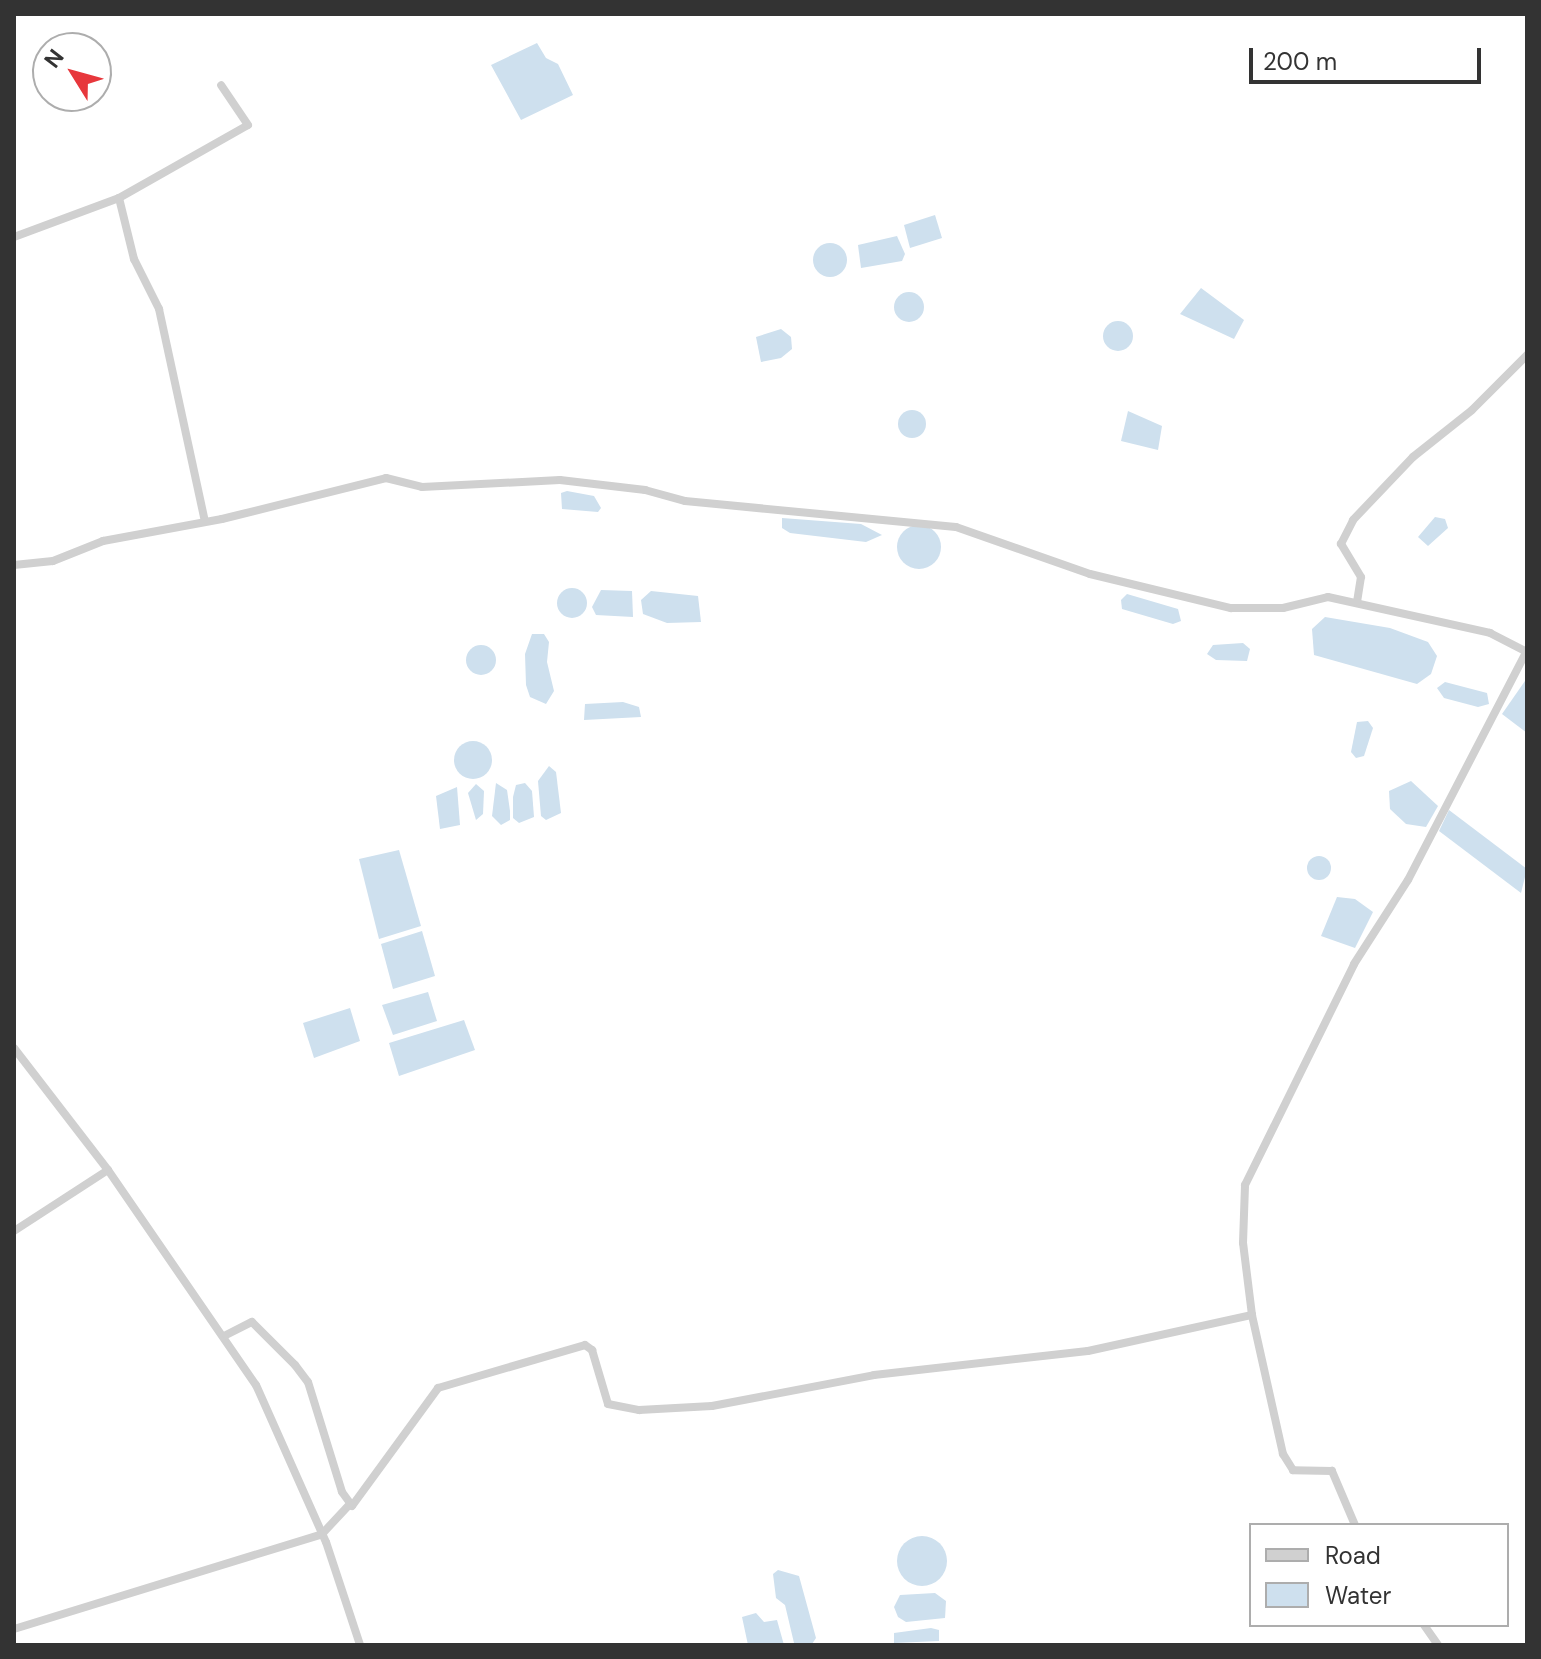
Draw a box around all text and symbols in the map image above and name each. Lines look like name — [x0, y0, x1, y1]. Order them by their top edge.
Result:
north arrow — [32, 32, 112, 112]
scale bar — [1253, 32, 1485, 82]
text: N — [38, 43, 70, 74]
text: 200 m — [1263, 46, 1337, 77]
legend — [1249, 1523, 1509, 1627]
text: Road — [1325, 1540, 1381, 1571]
text: Water — [1325, 1580, 1391, 1611]

